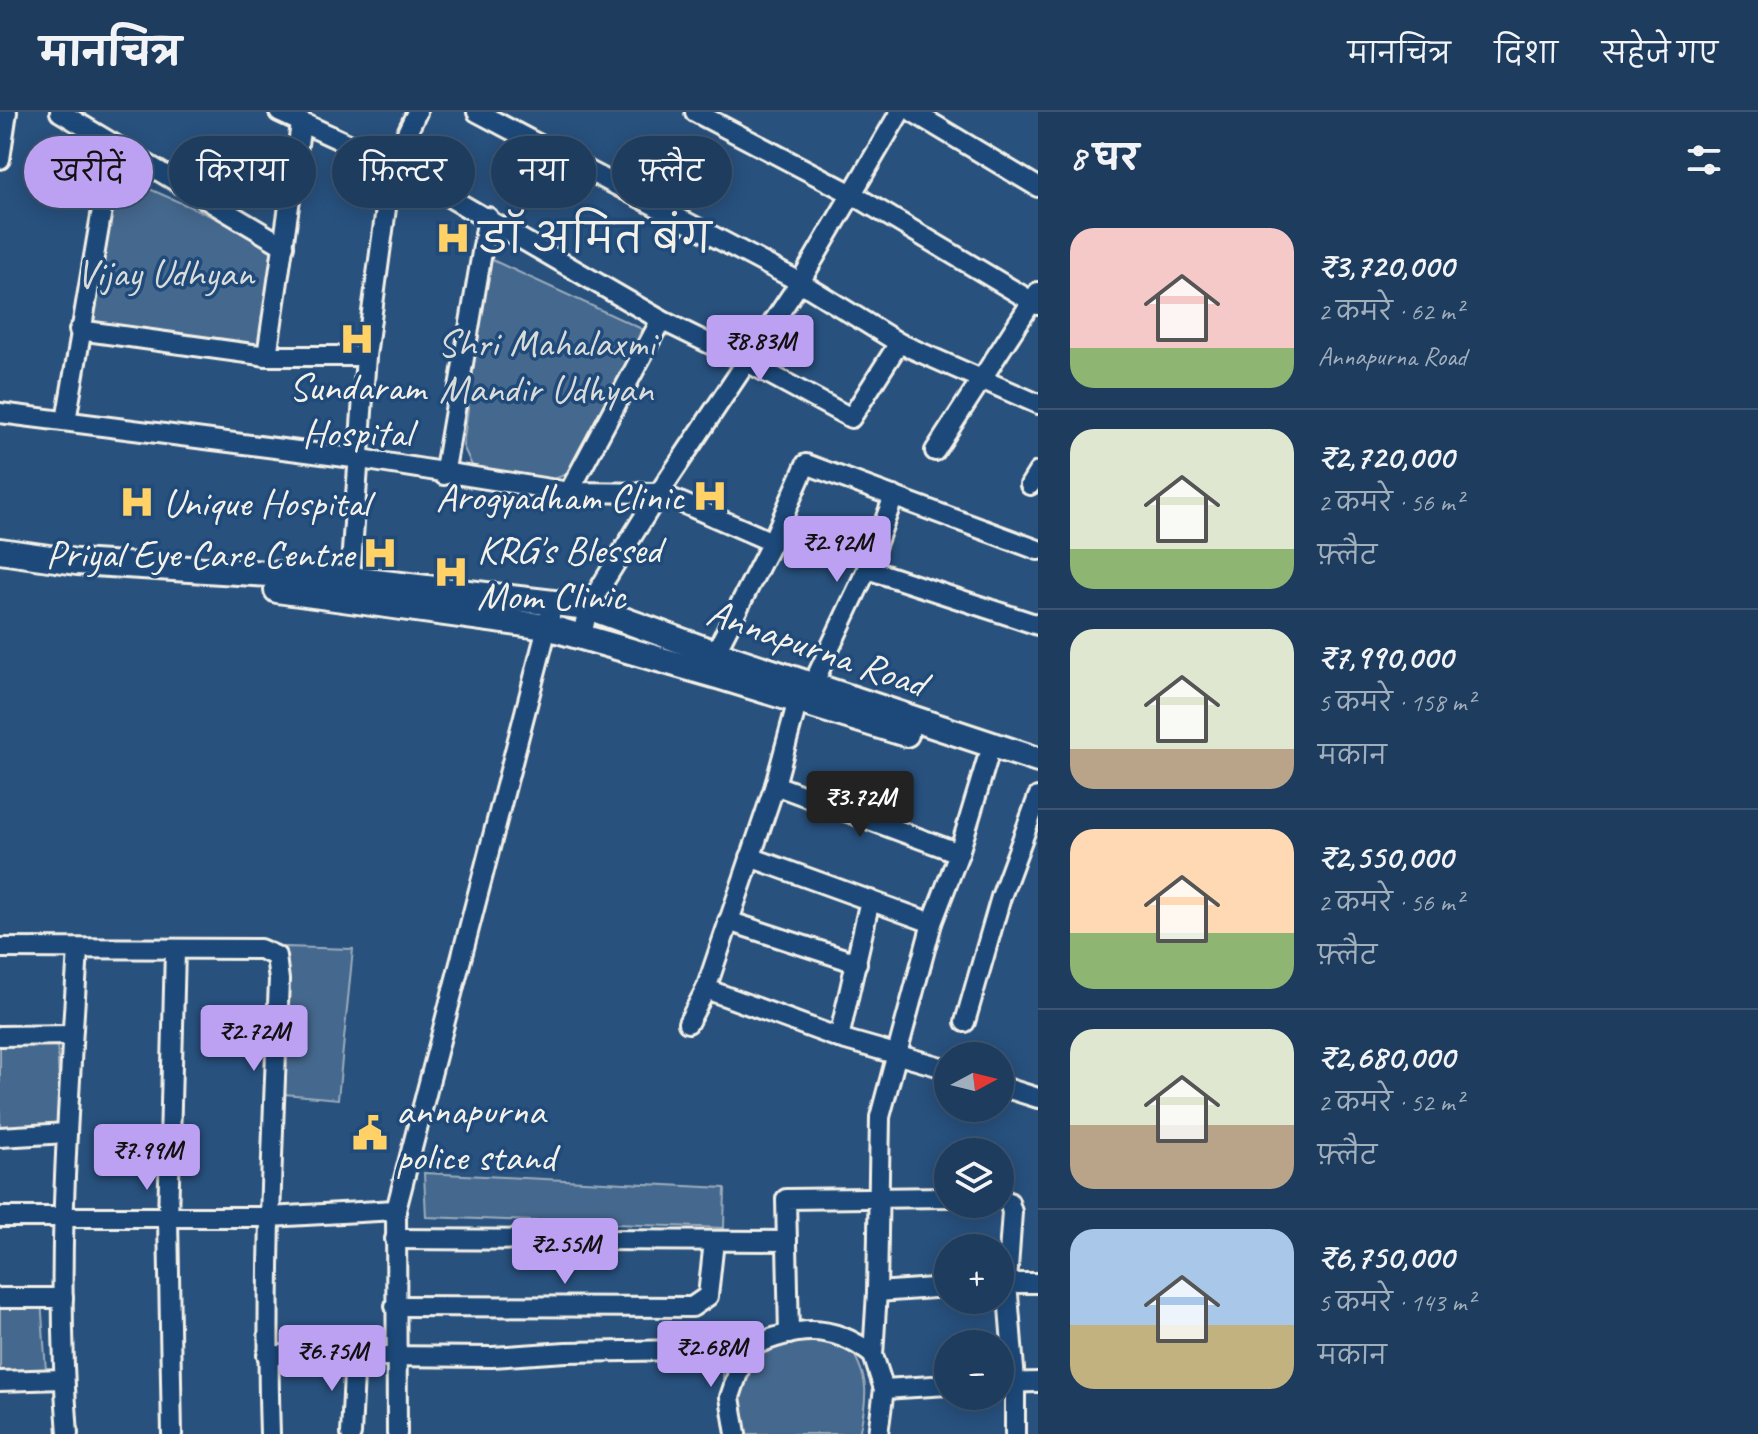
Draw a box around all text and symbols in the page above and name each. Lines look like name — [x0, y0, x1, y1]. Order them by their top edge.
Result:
text: मानचित्र — [40, 29, 181, 76]
text: मानचित्र — [1348, 36, 1451, 71]
text: दिशा — [1495, 36, 1558, 71]
text: सहेजे गए — [1602, 36, 1718, 71]
chip: खरीदें — [24, 136, 153, 208]
chip: किराया — [169, 136, 316, 208]
chip: फ़िल्टर — [332, 136, 475, 208]
chip: नया — [491, 136, 596, 208]
chip: फ़्लैट — [612, 136, 732, 208]
text: 8 घर — [1070, 136, 1139, 179]
icon: filters — [1682, 138, 1726, 182]
place label: डॉ अमित बंग — [477, 207, 713, 264]
hospital icon: डॉ अमित बंग — [434, 219, 472, 257]
text: ₹3,720,000 — [1318, 244, 1454, 287]
park label: Vijay Udhyan — [76, 248, 256, 298]
icon: home — [1134, 260, 1230, 356]
text: 2 कमरे · 62 m² — [1318, 295, 1463, 328]
pin: ₹8.83M — [695, 315, 825, 383]
park label: Shri Mahalaxmi Mandir Udhyan — [437, 318, 659, 414]
hospital icon: Sundaram Hospital — [338, 320, 376, 358]
text: ₹8.83M — [725, 324, 795, 357]
text: Annapurna Road — [1318, 340, 1467, 373]
place label: Sundaram Hospital — [289, 362, 429, 458]
text: ₹2,720,000 — [1318, 435, 1454, 478]
icon: home — [1134, 461, 1230, 557]
place label: Arogyadham Clinic — [436, 472, 685, 522]
hospital icon: Arogyadham Clinic — [691, 477, 729, 515]
place label: Unique Hospital — [163, 478, 376, 528]
hospital icon: Unique Hospital — [118, 483, 156, 521]
text: 2 कमरे · 56 m² — [1318, 486, 1463, 519]
pin: ₹2.92M — [772, 516, 902, 584]
place label: KRG's Blessed Mom Clinic — [477, 525, 668, 621]
text: ₹2.92M — [802, 525, 872, 558]
place label: Priyal Eye Care Centre — [46, 529, 357, 579]
hospital icon: Priyal Eye Care Centre — [361, 534, 399, 572]
text: फ़्लैट — [1318, 539, 1377, 572]
hospital icon: KRG's Blessed Mom Clinic — [432, 553, 470, 591]
street label: Annapurna Road — [700, 587, 938, 711]
text: ₹7,990,000 — [1318, 635, 1453, 678]
icon: home — [1134, 661, 1230, 757]
text: 5 कमरे · 158 m² — [1318, 686, 1474, 719]
text: मकान — [1318, 739, 1387, 772]
pin: ₹3.72M — [795, 771, 925, 839]
text: ₹3.72M — [825, 780, 895, 813]
text: ₹2,550,000 — [1318, 835, 1453, 878]
icon: home — [1134, 861, 1230, 957]
text: 2 कमरे · 56 m² — [1318, 886, 1463, 919]
text: फ़्लैट — [1318, 939, 1377, 972]
pin: ₹2.72M — [189, 1005, 319, 1073]
text: ₹2.72M — [219, 1014, 289, 1047]
text: ₹2,680,000 — [1318, 1035, 1455, 1078]
north arrow — [934, 1042, 1014, 1122]
map controls — [934, 1042, 1014, 1410]
icon: home — [1134, 1061, 1230, 1157]
place label: annapurna police stand — [396, 1086, 561, 1182]
text: 2 कमरे · 52 m² — [1318, 1086, 1463, 1119]
public building icon: annapurna police stand — [351, 1114, 389, 1152]
pin: ₹7.99M — [82, 1124, 212, 1192]
text: ₹7.99M — [112, 1133, 182, 1166]
button: layers — [934, 1138, 1014, 1218]
text: फ़्लैट — [1318, 1139, 1377, 1172]
pin: ₹2.55M — [500, 1218, 630, 1286]
text: ₹2.55M — [530, 1227, 600, 1260]
button: + — [934, 1234, 1014, 1314]
text: ₹6,750,000 — [1318, 1235, 1454, 1278]
icon: home — [1134, 1261, 1230, 1357]
text: 5 कमरे · 143 m² — [1318, 1286, 1474, 1319]
pin: ₹2.68M — [646, 1321, 776, 1389]
pin: ₹6.75M — [267, 1325, 397, 1393]
text: ₹2.68M — [675, 1330, 747, 1363]
button: − — [934, 1330, 1014, 1410]
text: ₹6.75M — [297, 1334, 367, 1367]
text: मकान — [1318, 1339, 1387, 1372]

